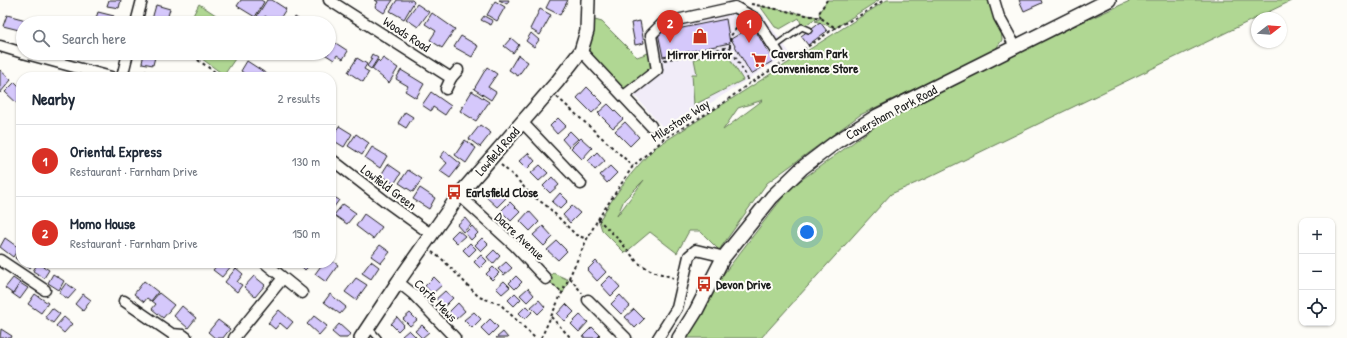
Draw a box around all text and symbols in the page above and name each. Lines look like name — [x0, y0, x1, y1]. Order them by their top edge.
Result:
pin: 2 — [657, 10, 683, 43]
pin: 1 — [736, 10, 762, 43]
street label: Woods Road — [380, 12, 434, 56]
north arrow — [1251, 12, 1287, 48]
search box — [16, 16, 336, 60]
icon: search — [30, 27, 52, 49]
shop icon: Mirror Mirror — [691, 27, 709, 45]
text: Search here — [62, 28, 126, 49]
place label: Caversham Park Convenience Store — [771, 44, 859, 77]
place label: Mirror Mirror — [668, 45, 733, 63]
supermarket icon: Caversham Park Convenience Store — [750, 51, 768, 69]
street label: Caversham Park Road — [842, 80, 940, 144]
text: Nearby — [32, 87, 75, 110]
text: 2 results — [278, 89, 320, 107]
street label: Milestone Way — [647, 94, 713, 146]
street label: Lowfield Road — [471, 123, 523, 179]
text: Oriental Express — [70, 141, 162, 162]
text: 1 — [43, 152, 47, 170]
text: 130 m — [292, 152, 320, 170]
street label: Lowfield Green — [357, 160, 421, 214]
text: Restaurant · Farnham Drive — [70, 162, 198, 180]
bus stop icon: Earlsfield Close — [445, 183, 463, 201]
place label: Earlsfield Close — [466, 183, 539, 201]
street label: Dacre Avenue — [491, 208, 549, 264]
text: Momo House — [70, 213, 135, 234]
map controls — [1299, 218, 1335, 326]
button: + — [1299, 218, 1335, 254]
your location — [797, 222, 817, 242]
text: 2 — [42, 224, 48, 242]
text: 150 m — [292, 224, 320, 242]
text: Restaurant · Farnham Drive — [70, 234, 198, 252]
button: − — [1299, 254, 1335, 290]
street label: Corfe Mews — [410, 274, 462, 326]
bus stop icon: Devon Drive — [695, 275, 713, 293]
place label: Devon Drive — [716, 275, 772, 293]
button: locate — [1299, 290, 1335, 326]

